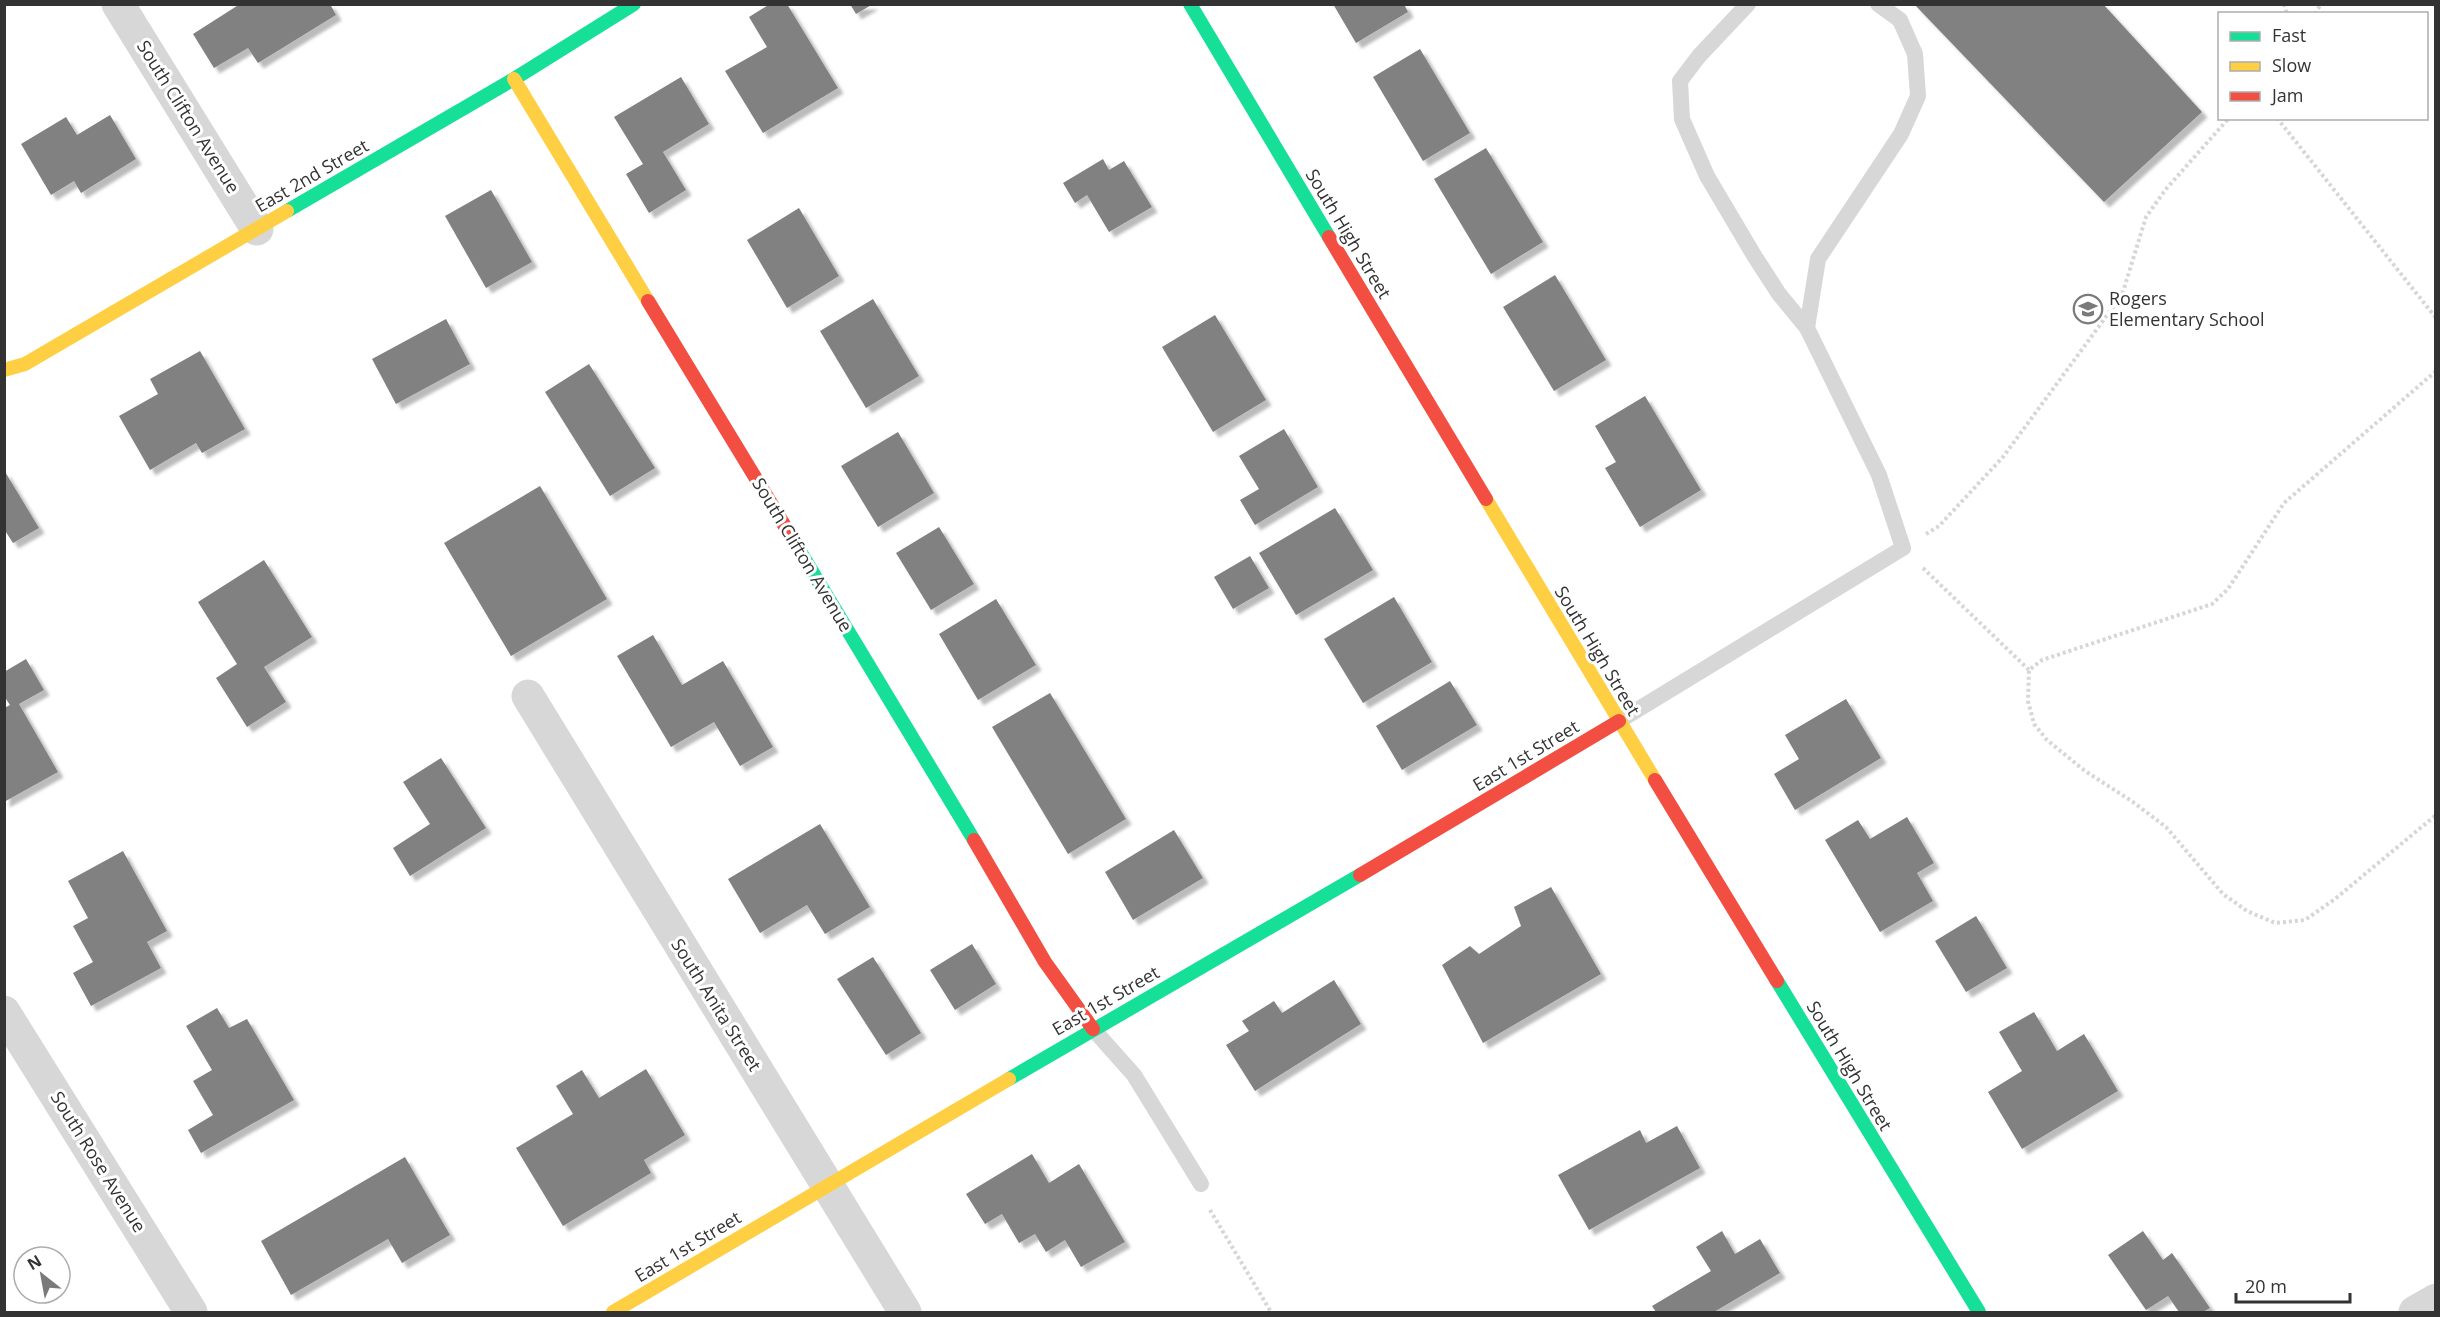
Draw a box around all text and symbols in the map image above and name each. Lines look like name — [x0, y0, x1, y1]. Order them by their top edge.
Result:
legend — [2218, 12, 2428, 120]
text: Fast — [2272, 23, 2306, 47]
street label: South Clifton Avenue — [132, 35, 246, 197]
text: Slow — [2272, 53, 2311, 77]
text: Jam — [2270, 83, 2304, 107]
street label: East 2nd Street — [251, 133, 372, 217]
street label: South High Street — [1301, 164, 1397, 303]
place label: Rogers Elementary School — [2109, 286, 2265, 331]
school or university icon: Rogers Elementary School — [2072, 293, 2104, 325]
street label: South Clifton Avenue — [747, 473, 858, 636]
street label: South High Street — [1550, 581, 1646, 720]
street label: East 1st Street — [1468, 714, 1583, 796]
street label: South Anita Street — [666, 934, 767, 1075]
street label: East 1st Street — [1048, 960, 1163, 1041]
street label: South High Street — [1802, 996, 1898, 1135]
street label: South Rose Avenue — [46, 1086, 152, 1236]
street label: East 1st Street — [630, 1205, 745, 1287]
north arrow — [12, 1245, 72, 1305]
text: N — [23, 1249, 46, 1275]
scale bar — [2236, 1266, 2350, 1304]
text: 20 m — [2245, 1274, 2287, 1298]

